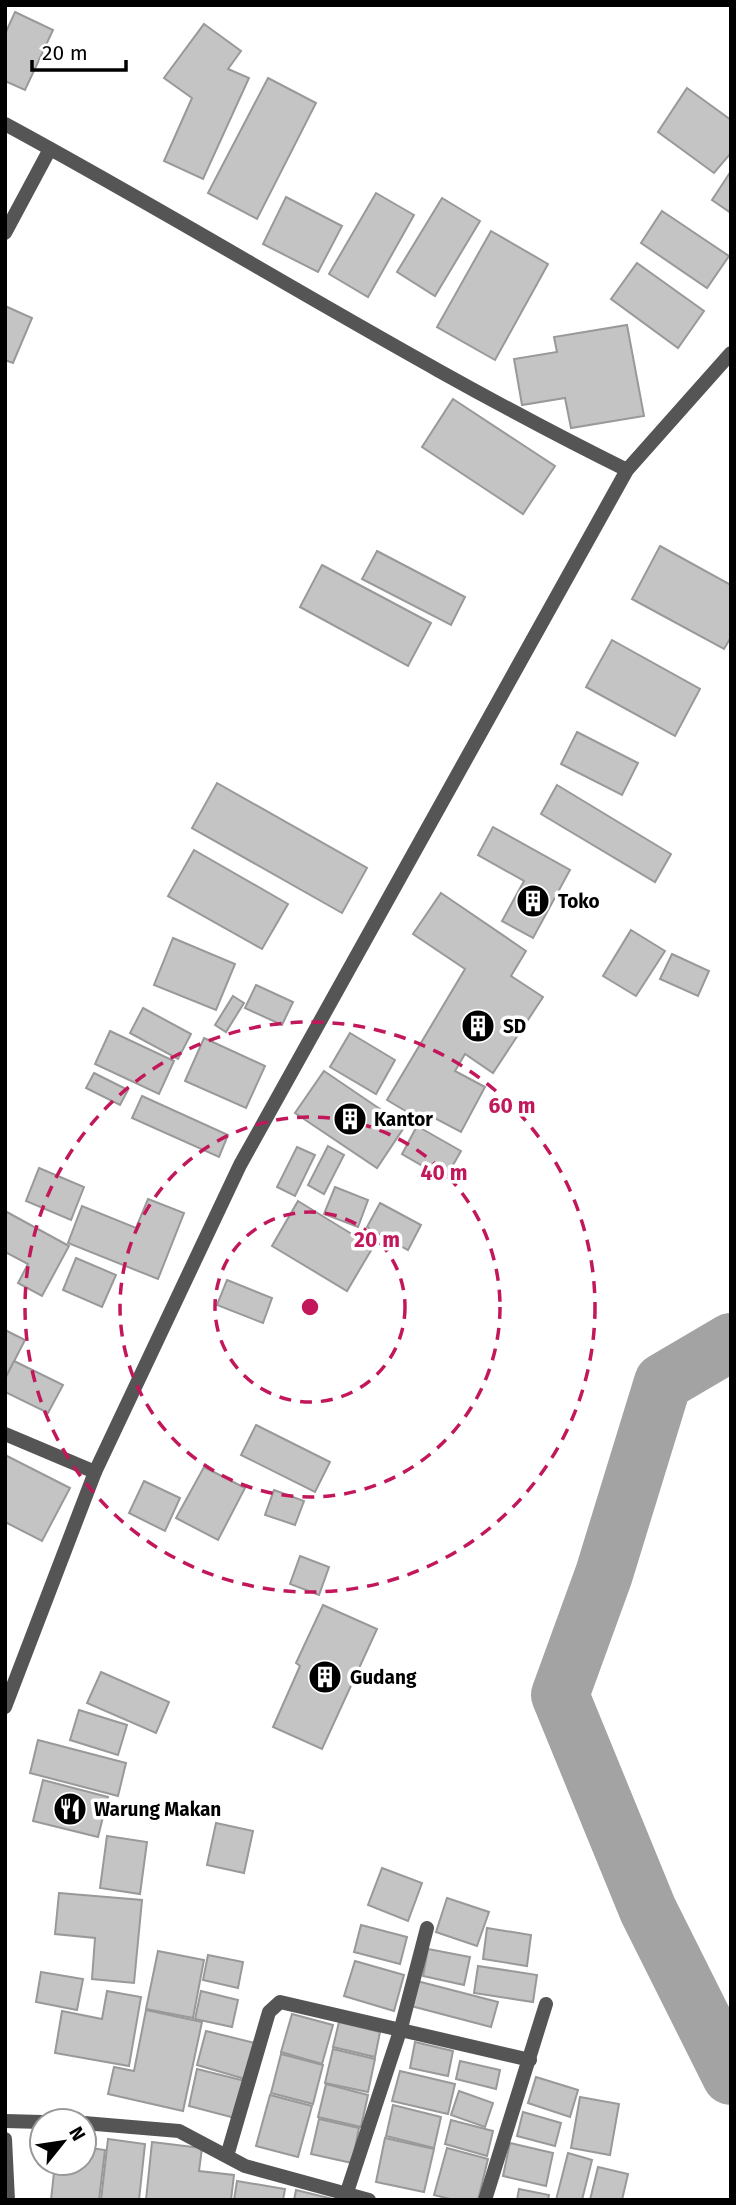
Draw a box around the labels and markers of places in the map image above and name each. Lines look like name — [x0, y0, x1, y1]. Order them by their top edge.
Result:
building icon: Toko — [514, 882, 552, 920]
place label: Toko — [558, 890, 600, 913]
building icon: SD — [459, 1007, 497, 1045]
place label: SD — [503, 1015, 526, 1038]
building icon: Kantor — [331, 1100, 369, 1138]
place label: Kantor — [374, 1108, 433, 1131]
centre of rings — [298, 1295, 322, 1319]
building icon: Gudang — [306, 1658, 344, 1696]
place label: Gudang — [350, 1666, 417, 1689]
restaurant icon: Warung Makan — [51, 1790, 89, 1828]
place label: Warung Makan — [94, 1798, 221, 1821]

